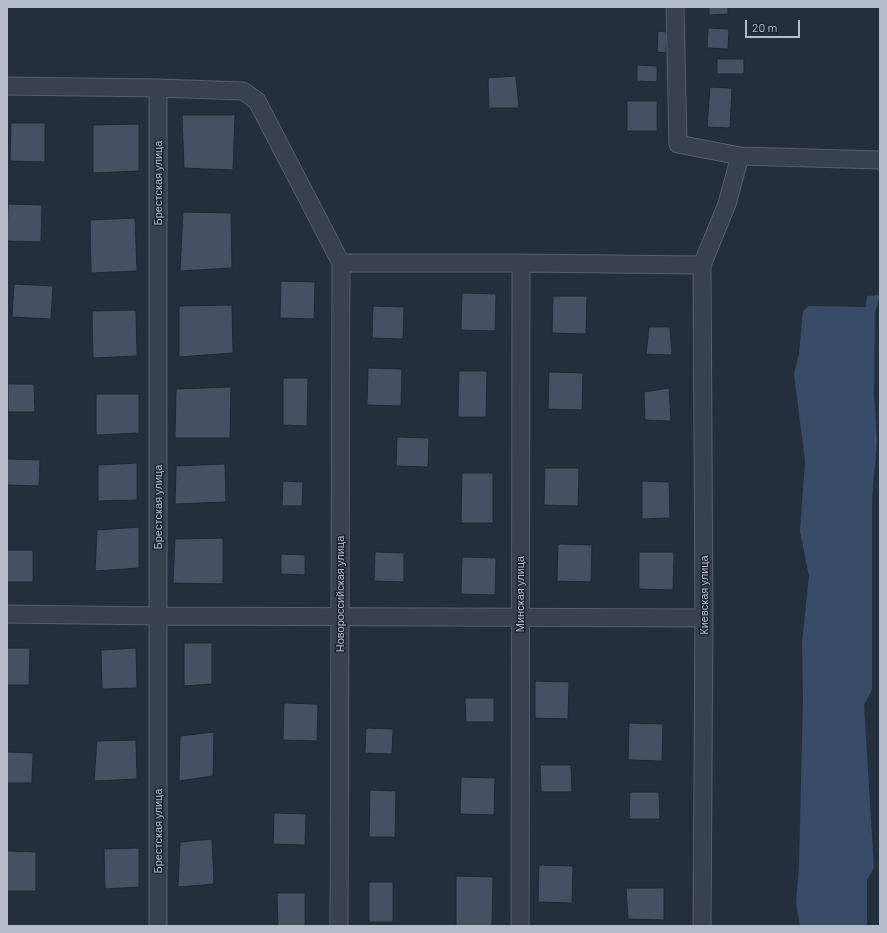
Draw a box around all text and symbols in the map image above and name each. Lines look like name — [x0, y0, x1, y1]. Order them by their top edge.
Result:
scale bar — [747, 12, 802, 38]
text: 20 m — [752, 20, 778, 34]
street label: Брестская улица — [151, 141, 165, 225]
street label: Брестская улица — [151, 465, 165, 549]
street label: Новороссийская улица — [333, 536, 347, 652]
street label: Киевская улица — [697, 555, 711, 635]
street label: Минская улица — [513, 556, 527, 632]
street label: Брестская улица — [151, 789, 165, 873]

